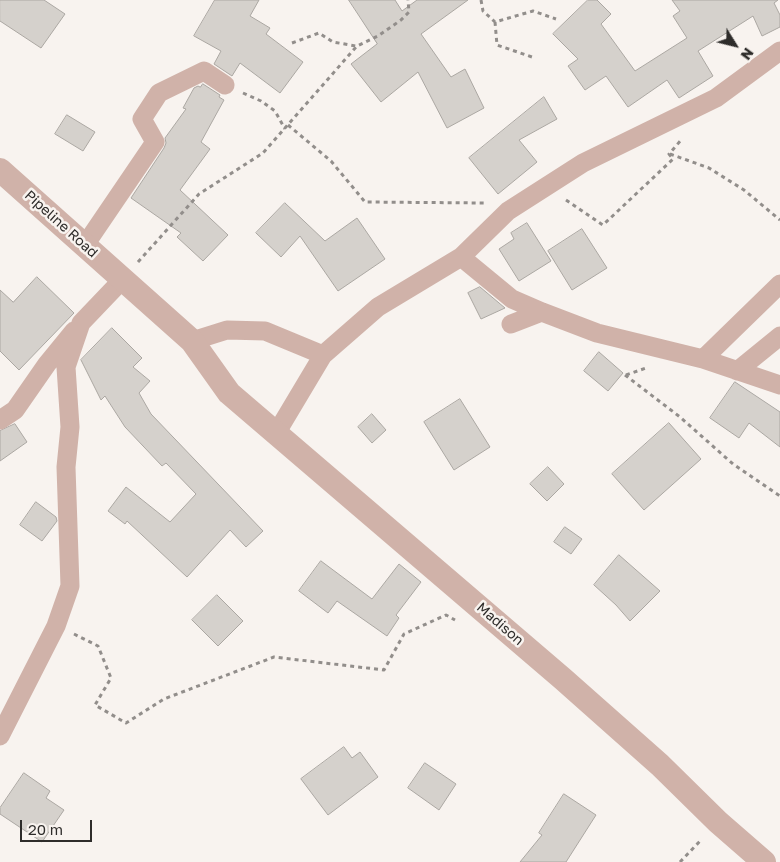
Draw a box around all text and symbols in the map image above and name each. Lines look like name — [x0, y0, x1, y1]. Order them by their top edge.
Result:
north arrow — [710, 20, 760, 70]
text: N — [738, 45, 758, 63]
street label: Pipeline Road — [21, 187, 101, 261]
street label: Madison — [473, 599, 527, 649]
scale bar — [22, 810, 95, 842]
text: 20 m — [28, 820, 63, 838]

